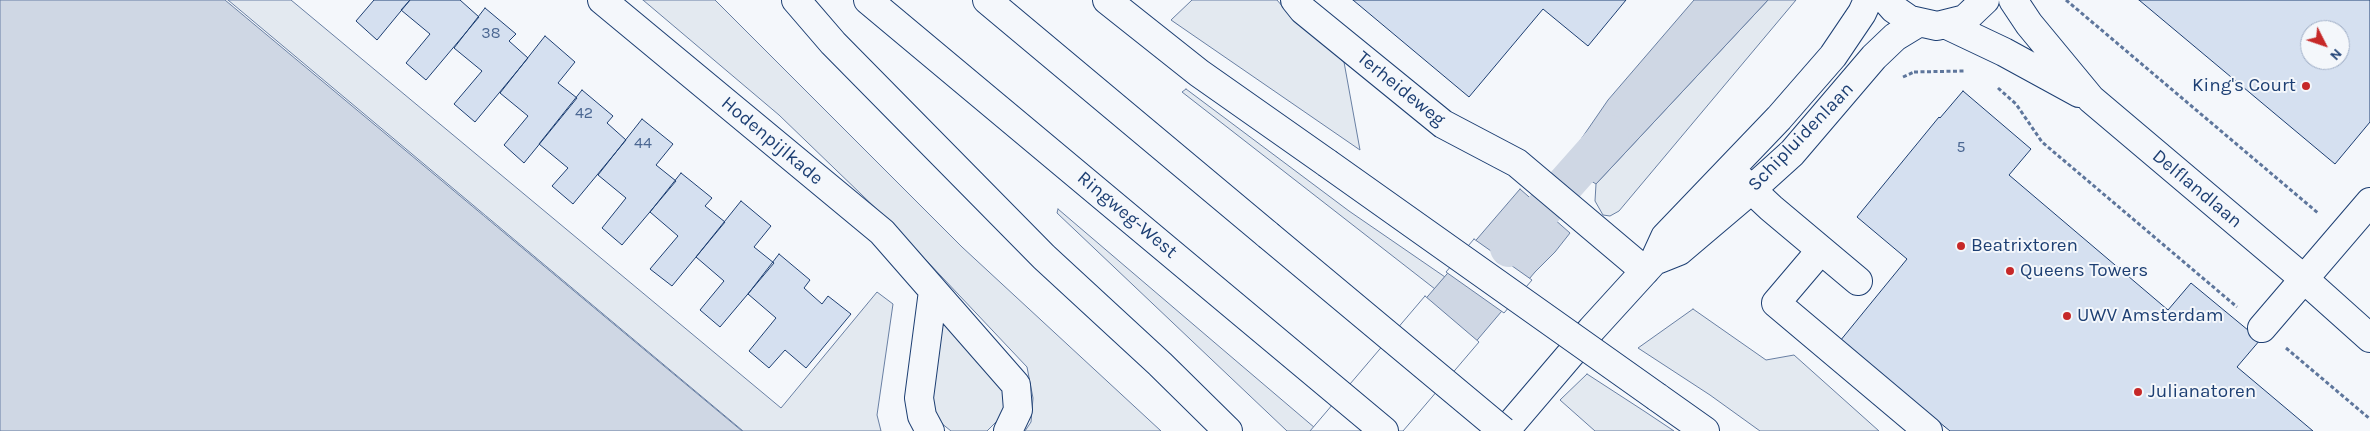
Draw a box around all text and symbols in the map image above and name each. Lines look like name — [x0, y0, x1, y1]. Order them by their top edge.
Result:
north arrow — [2300, 20, 2350, 70]
house number: 38 — [481, 23, 501, 43]
text: N — [2326, 45, 2346, 64]
street label: Terheideweg — [1352, 47, 1450, 131]
place label: King's Court — [2192, 75, 2296, 97]
street label: Schipluidenlaan — [1743, 78, 1859, 196]
marker: King's Court — [2300, 80, 2312, 92]
street label: Hodenpijlkade — [716, 92, 828, 190]
house number: 42 — [575, 103, 593, 123]
house number: 44 — [634, 133, 652, 153]
house number: 5 — [1956, 137, 1966, 157]
street label: Delflandlaan — [2147, 145, 2247, 233]
street label: Ringweg-West — [1072, 167, 1182, 263]
place label: Beatrixtoren — [1971, 235, 2078, 257]
marker: Beatrixtoren — [1955, 240, 1967, 252]
place label: Queens Towers — [2020, 260, 2148, 282]
marker: Queens Towers — [2004, 265, 2016, 277]
place label: UWV Amsterdam — [2077, 305, 2224, 327]
marker: UWV Amsterdam — [2061, 310, 2073, 322]
place label: Julianatoren — [2148, 381, 2256, 403]
marker: Julianatoren — [2132, 386, 2144, 398]

